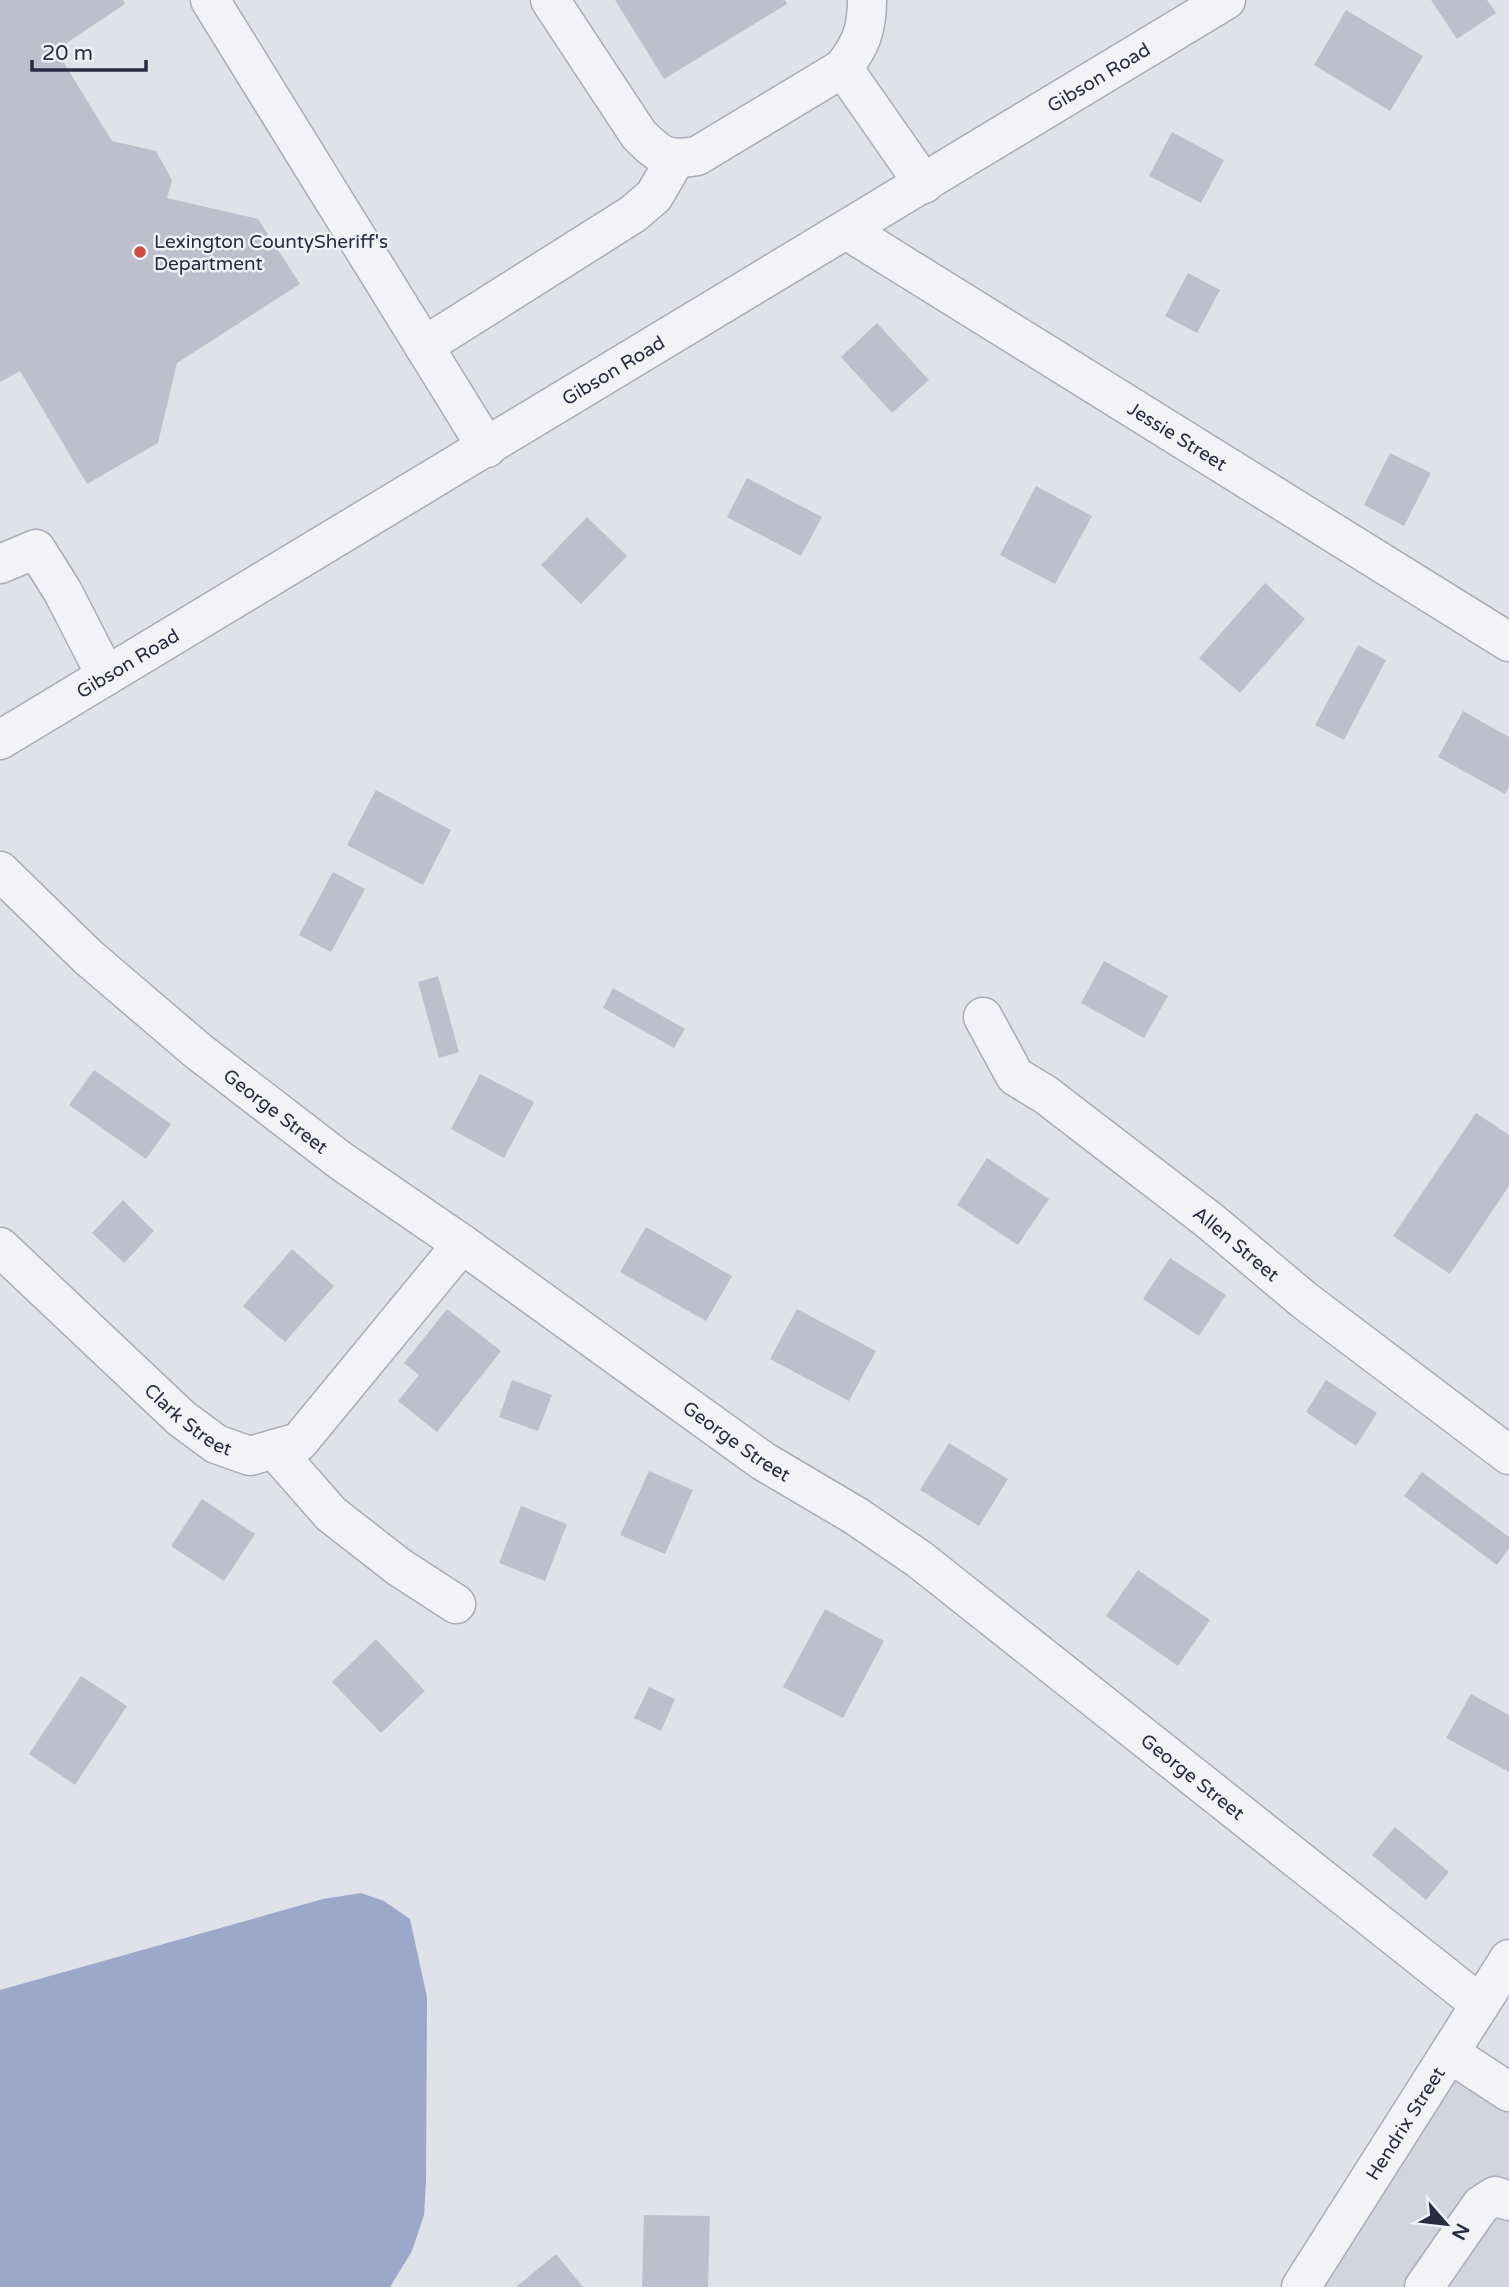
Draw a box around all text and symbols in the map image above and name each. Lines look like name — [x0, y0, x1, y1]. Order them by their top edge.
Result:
scale bar — [32, 28, 145, 72]
street label: Gibson Road — [1044, 38, 1154, 117]
text: 20 m — [42, 41, 93, 66]
place label: Lexington CountySheriff's Department — [154, 231, 388, 275]
marker: Lexington CountySheriff's Department — [132, 244, 148, 260]
street label: Gibson Road — [558, 331, 669, 410]
street label: Jessie Street — [1123, 398, 1231, 476]
street label: Gibson Road — [73, 624, 183, 703]
street label: George Street — [219, 1065, 332, 1159]
street label: Allen Street — [1189, 1202, 1283, 1286]
street label: Clark Street — [139, 1379, 235, 1461]
street label: George Street — [678, 1397, 794, 1487]
street label: George Street — [1136, 1729, 1248, 1825]
street label: Hendrix Street — [1362, 2063, 1450, 2185]
north arrow — [1411, 2189, 1481, 2259]
text: N — [1447, 2220, 1473, 2243]

